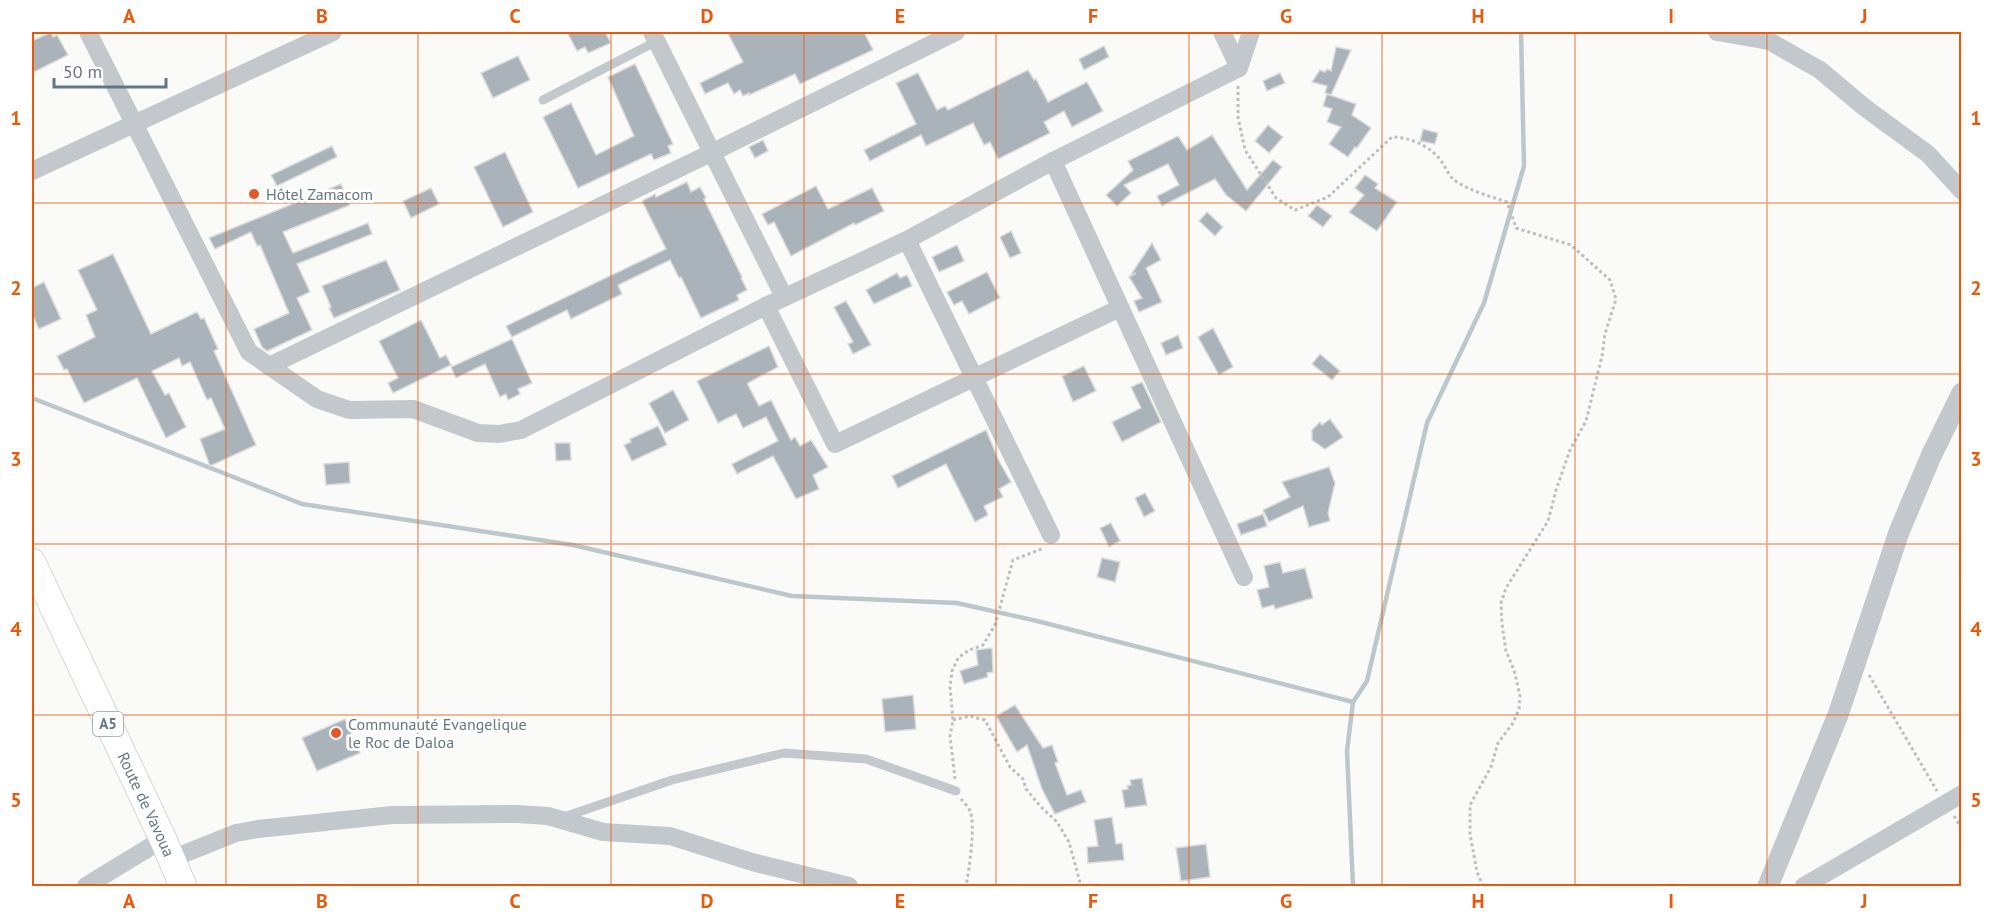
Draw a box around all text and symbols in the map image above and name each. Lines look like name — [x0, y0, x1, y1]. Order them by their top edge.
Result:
text: A — [123, 3, 136, 29]
text: B — [316, 3, 328, 29]
text: C — [509, 3, 521, 29]
text: D — [701, 3, 714, 29]
text: E — [895, 3, 905, 29]
text: F — [1088, 3, 1098, 29]
text: G — [1280, 3, 1292, 29]
text: H — [1471, 3, 1485, 29]
text: I — [1668, 3, 1674, 29]
text: J — [1860, 3, 1867, 29]
scale bar — [54, 51, 166, 89]
text: 50 m — [63, 60, 102, 83]
text: 1 — [10, 105, 22, 131]
text: 1 — [1970, 105, 1982, 131]
place label: Hôtel Zamacom — [266, 184, 373, 204]
marker: Hôtel Zamacom — [247, 187, 261, 201]
text: 2 — [10, 275, 22, 301]
text: 2 — [1970, 275, 1982, 301]
text: 3 — [10, 446, 22, 472]
text: 3 — [1970, 446, 1982, 472]
text: 4 — [10, 616, 22, 642]
text: 4 — [1970, 616, 1982, 642]
road number: A5 — [93, 712, 123, 736]
place label: Communauté Evangelique le Roc de Daloa — [348, 714, 527, 752]
marker: Communauté Evangelique le Roc de Daloa — [329, 726, 343, 740]
street label: Route de Vavoua — [113, 749, 179, 860]
text: 5 — [10, 787, 22, 813]
text: 5 — [1970, 787, 1982, 813]
text: A — [123, 888, 136, 914]
text: B — [316, 888, 328, 914]
text: C — [509, 888, 521, 914]
text: D — [701, 888, 714, 914]
text: E — [895, 888, 905, 914]
text: F — [1088, 888, 1098, 914]
text: G — [1280, 888, 1292, 914]
text: H — [1471, 888, 1485, 914]
text: I — [1668, 888, 1674, 914]
text: J — [1860, 888, 1867, 914]

